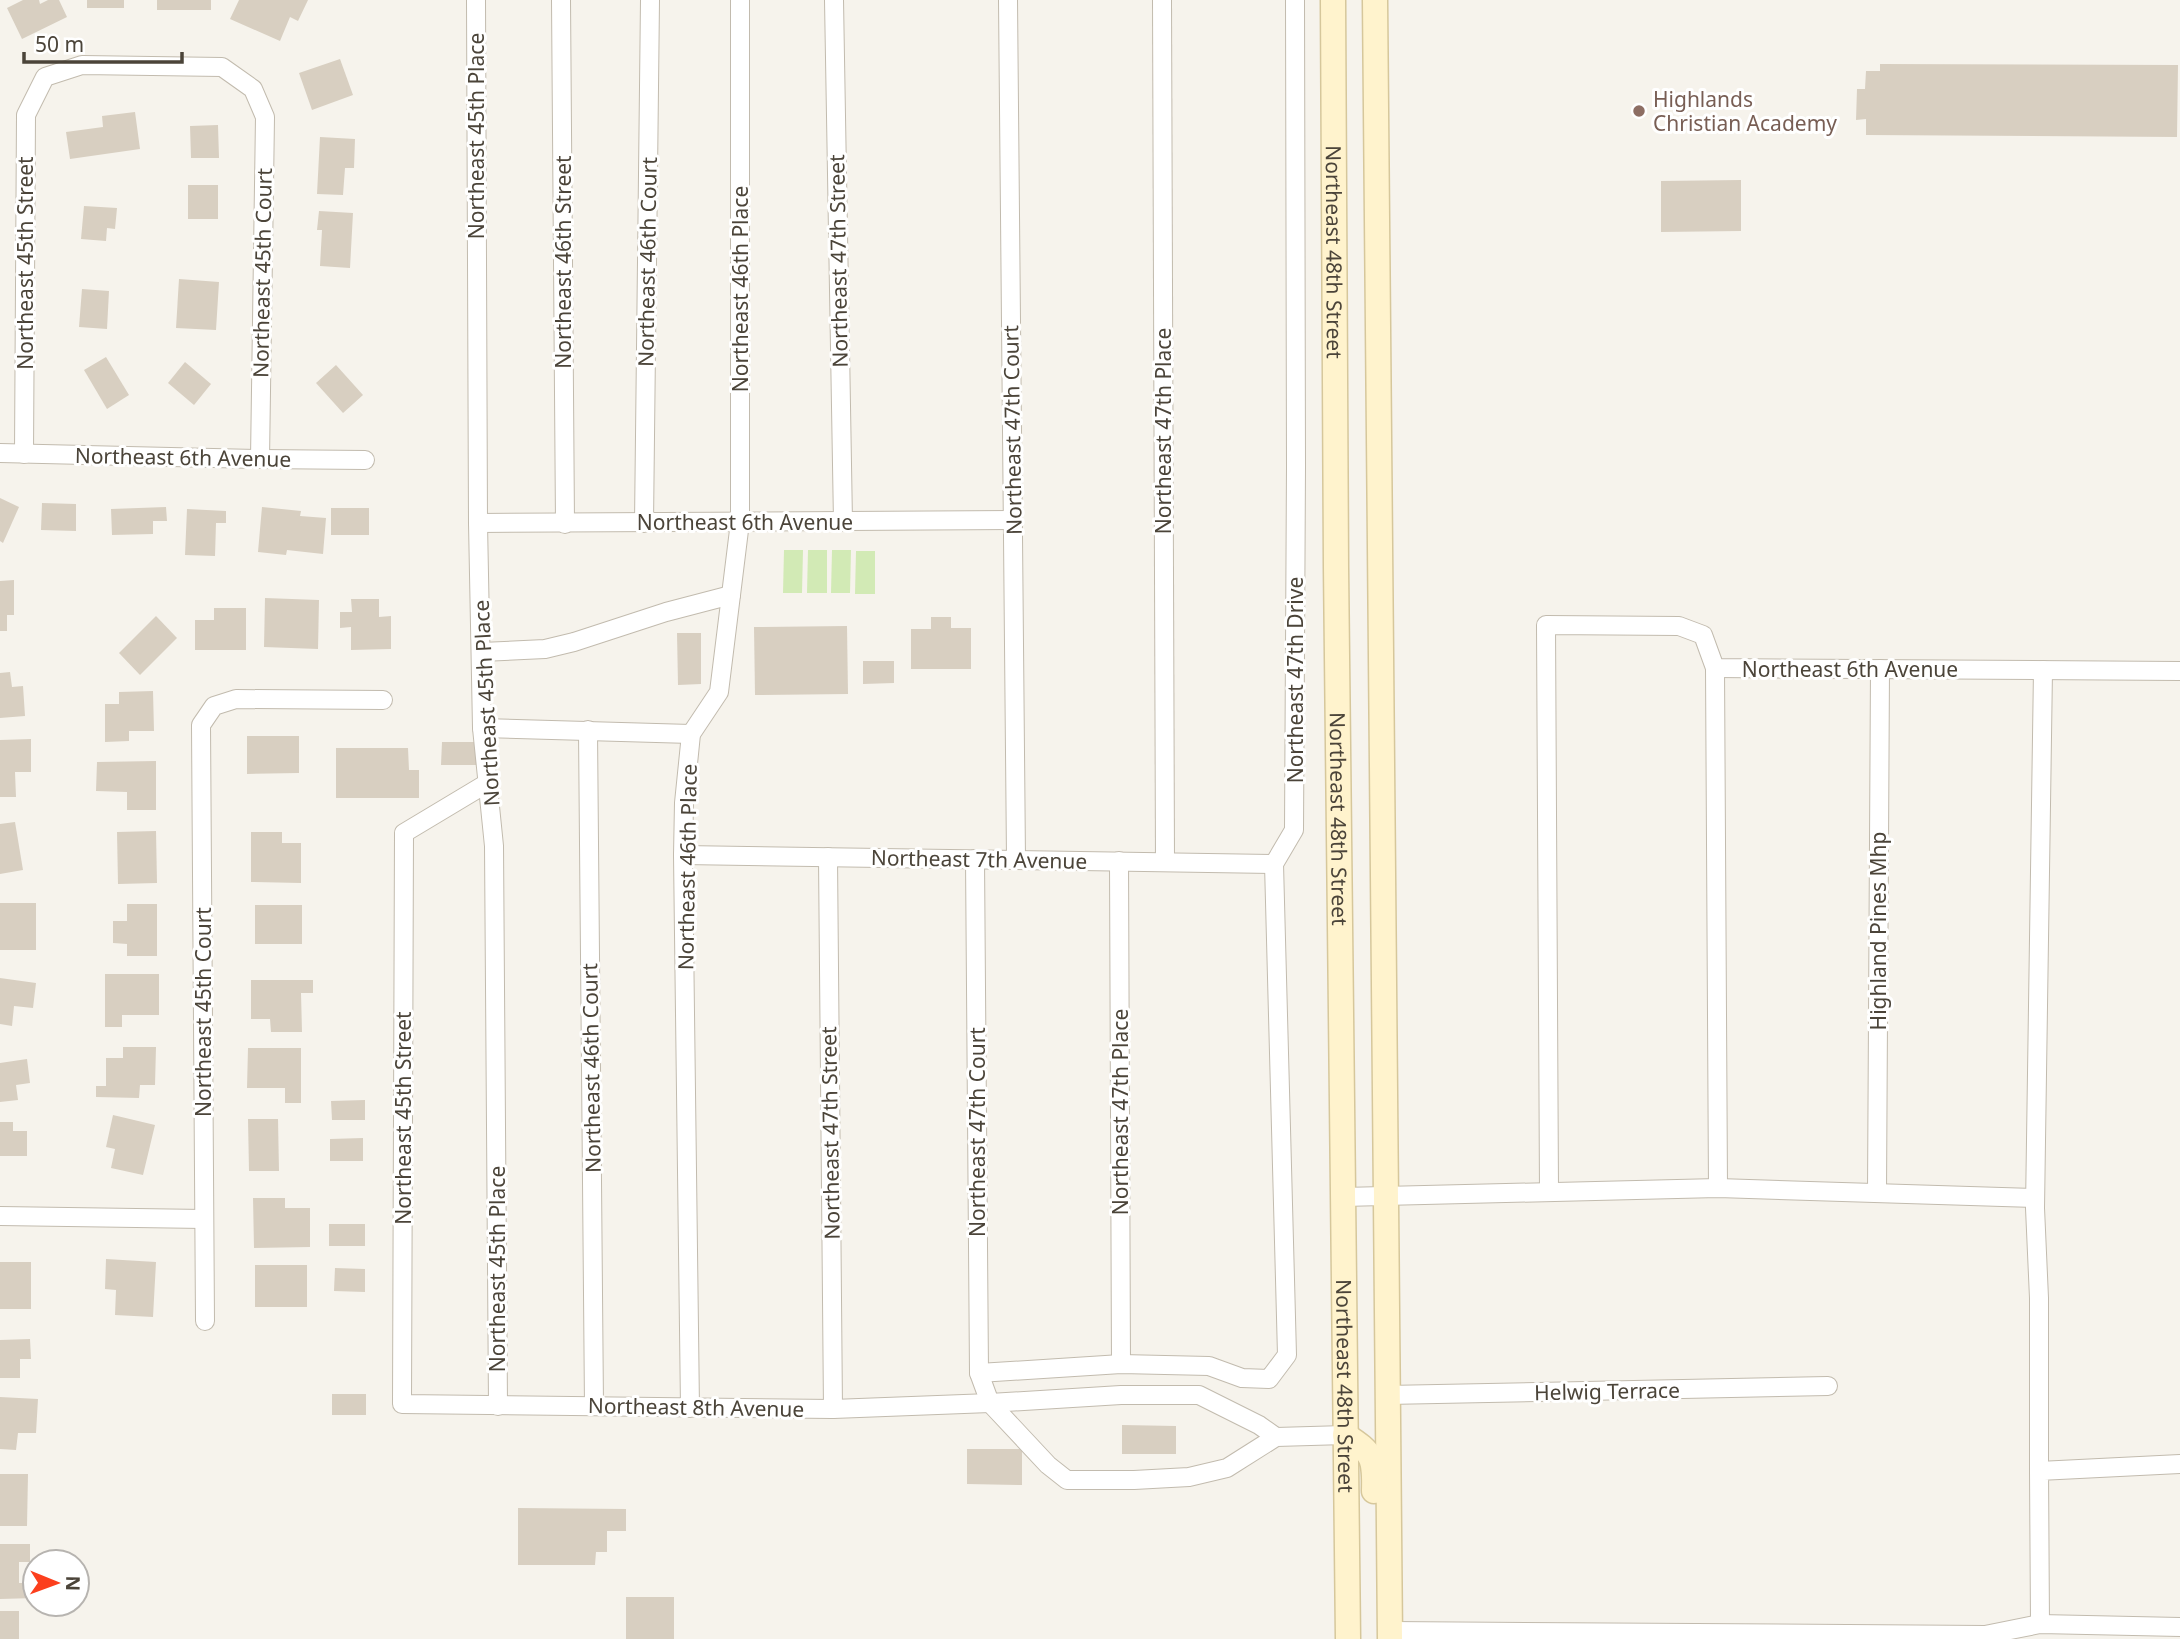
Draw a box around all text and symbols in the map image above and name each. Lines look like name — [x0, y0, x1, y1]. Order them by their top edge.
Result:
scale bar — [24, 21, 182, 65]
text: 50 m — [35, 30, 84, 58]
street label: Northeast 45th Place — [462, 33, 490, 239]
place label: Highlands Christian Academy — [1653, 85, 1837, 137]
marker: Highlands Christian Academy — [1631, 103, 1647, 119]
street label: Northeast 48th Street — [1320, 145, 1349, 359]
street label: Northeast 47th Street — [822, 154, 854, 368]
street label: Northeast 46th Street — [549, 155, 577, 369]
street label: Northeast 45th Street — [11, 156, 39, 370]
street label: Northeast 46th Court — [631, 156, 663, 367]
street label: Northeast 45th Court — [246, 167, 278, 378]
street label: Northeast 46th Place — [726, 186, 754, 392]
street label: Northeast 47th Court — [996, 324, 1028, 535]
street label: Northeast 47th Place — [1149, 328, 1177, 534]
street label: Northeast 6th Avenue — [75, 441, 291, 473]
street label: Northeast 6th Avenue — [637, 508, 853, 536]
street label: Northeast 47th Drive — [1281, 577, 1309, 783]
street label: Northeast 45th Place — [467, 599, 505, 807]
street label: Northeast 6th Avenue — [1742, 655, 1958, 683]
street label: Northeast 48th Street — [1324, 712, 1354, 926]
street label: Northeast 46th Place — [671, 764, 703, 970]
street label: Highland Pines Mhp — [1864, 832, 1892, 1030]
street label: Northeast 7th Avenue — [871, 843, 1087, 875]
street label: Northeast 45th Court — [189, 907, 217, 1117]
street label: Northeast 46th Court — [575, 962, 607, 1173]
street label: Northeast 47th Place — [1106, 1009, 1134, 1215]
street label: Northeast 45th Street — [389, 1011, 417, 1225]
street label: Northeast 47th Street — [814, 1026, 846, 1240]
street label: Northeast 47th Court — [963, 1027, 991, 1237]
street label: Northeast 45th Place — [483, 1166, 511, 1372]
street label: Northeast 48th Street — [1330, 1279, 1360, 1493]
street label: Helwig Terrace — [1534, 1376, 1680, 1406]
street label: Northeast 8th Avenue — [588, 1391, 804, 1423]
north arrow — [21, 1548, 91, 1618]
text: N — [60, 1575, 86, 1591]

